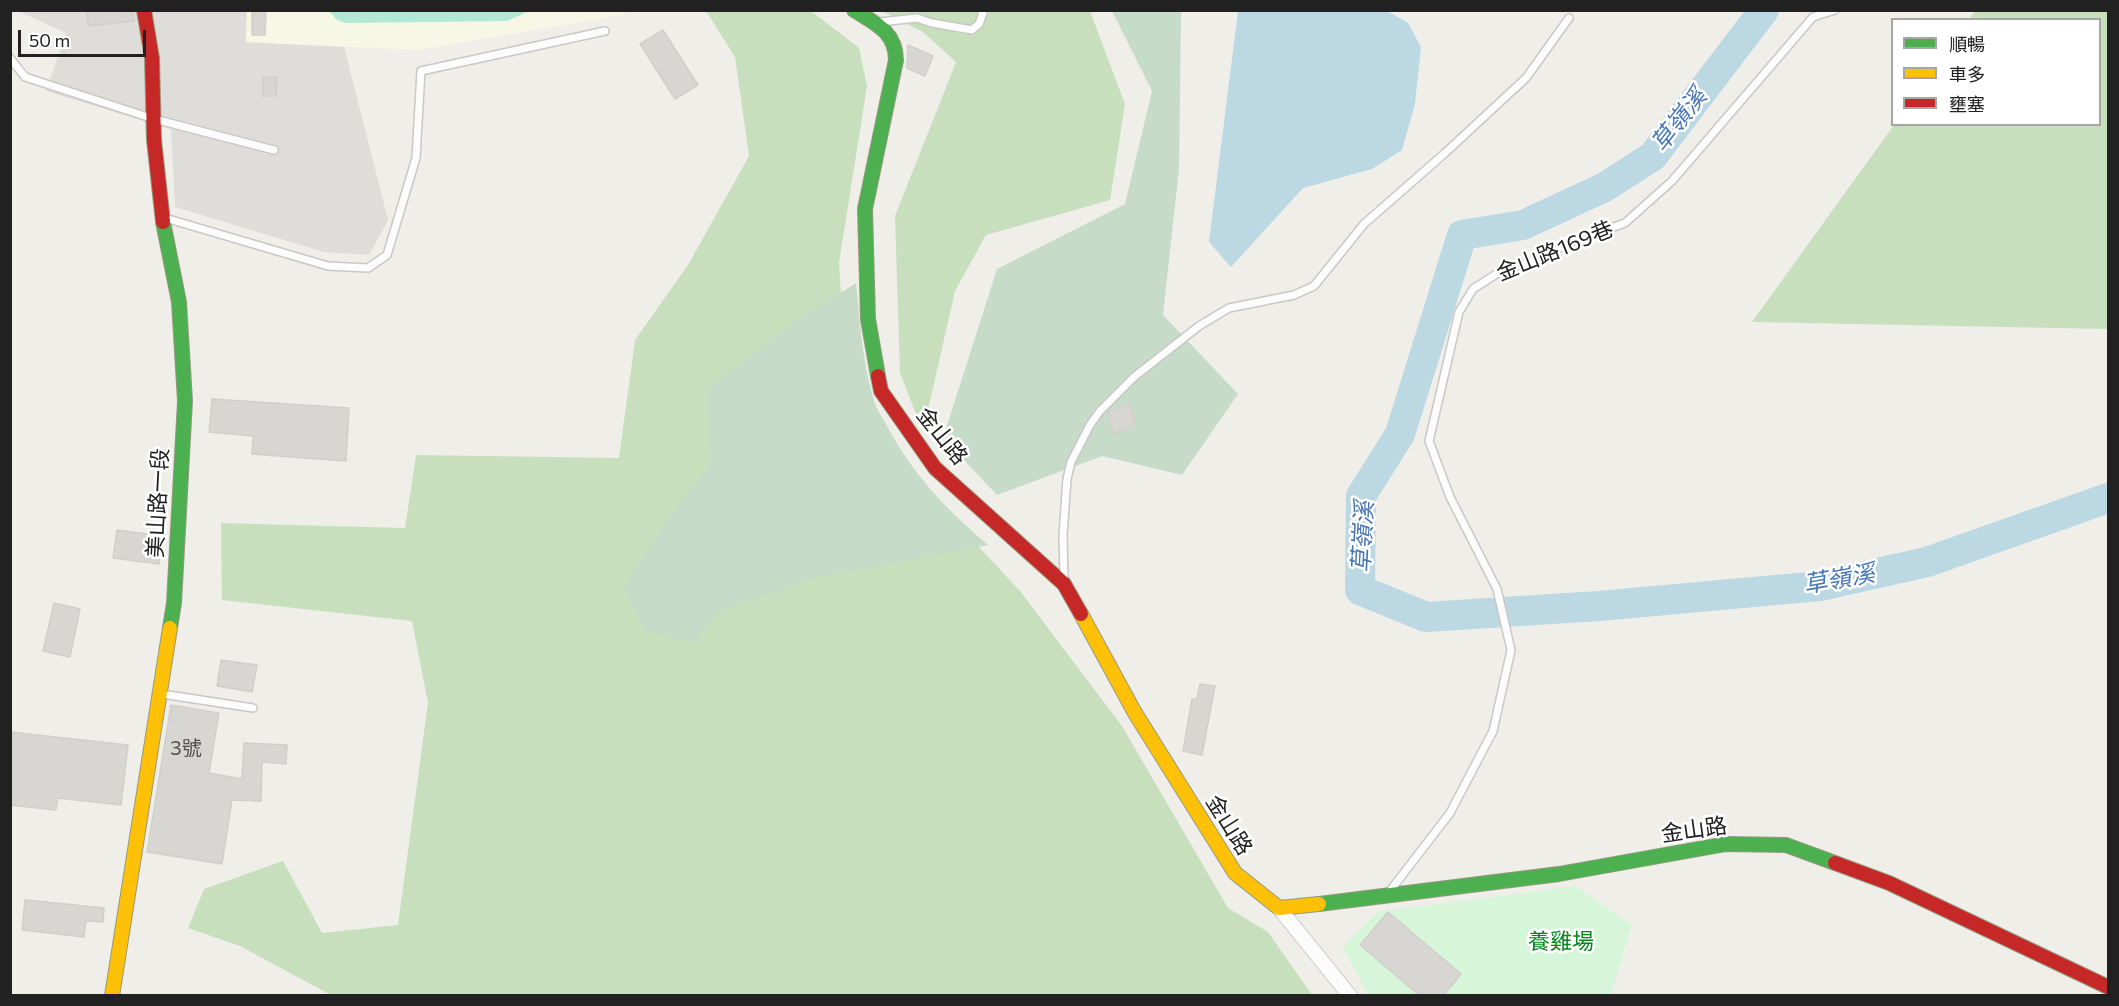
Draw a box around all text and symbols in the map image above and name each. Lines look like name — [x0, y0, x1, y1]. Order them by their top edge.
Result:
scale bar — [21, 18, 148, 56]
legend — [1891, 18, 2101, 126]
text: 50 m — [29, 29, 70, 51]
text: 順暢 — [1949, 33, 1985, 55]
text: 車多 — [1949, 63, 1985, 85]
water label: 草嶺溪 — [1645, 83, 1713, 157]
text: 壅塞 — [1949, 93, 1985, 115]
street label: 金山路169巷 — [1493, 216, 1617, 286]
street label: 金山路 — [911, 402, 973, 470]
street label: 美山路一段 — [142, 447, 174, 559]
water label: 草嶺溪 — [1347, 500, 1379, 574]
water label: 草嶺溪 — [1801, 559, 1877, 599]
house number: 3號 — [170, 736, 202, 760]
street label: 金山路 — [1200, 790, 1258, 860]
street label: 金山路 — [1659, 812, 1729, 848]
park label: 養雞場 — [1528, 929, 1594, 955]

